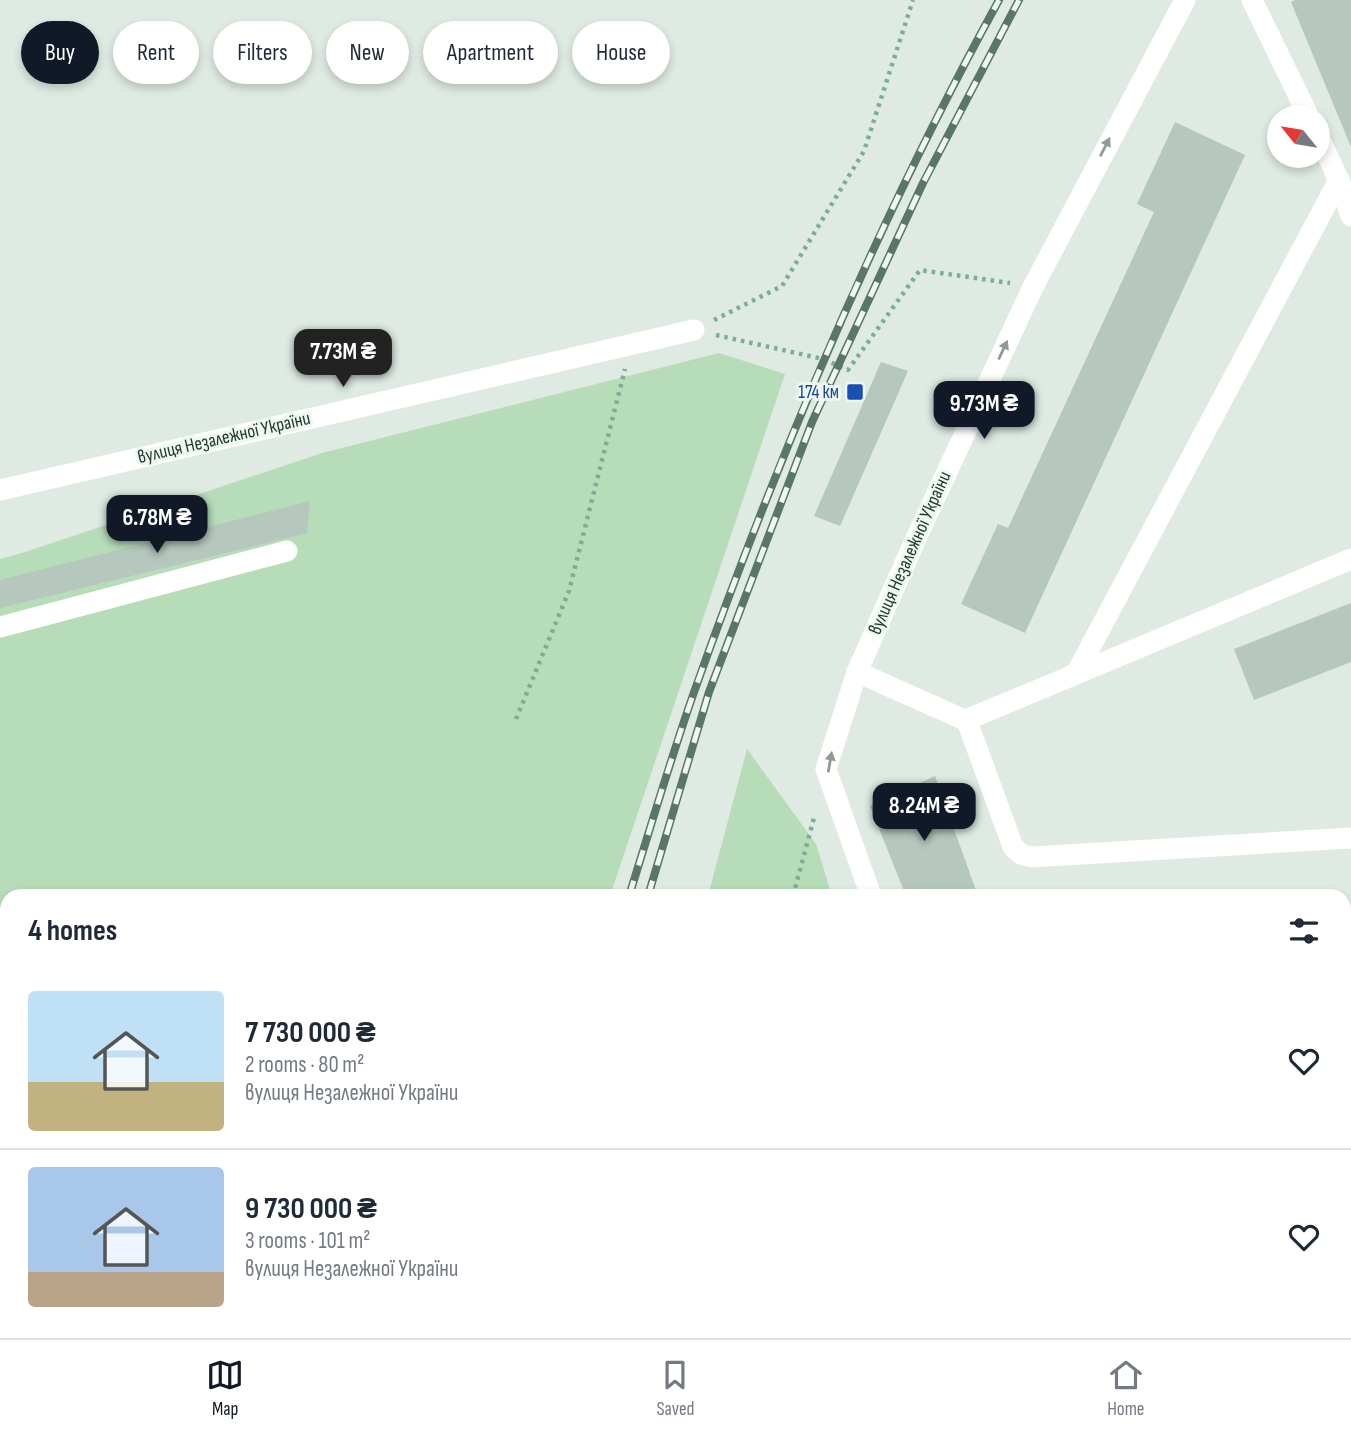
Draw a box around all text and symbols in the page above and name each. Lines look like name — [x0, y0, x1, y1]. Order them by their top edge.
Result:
chip: Buy — [21, 21, 99, 84]
chip: Rent — [113, 21, 199, 84]
chip: Filters — [213, 21, 312, 84]
chip: New — [326, 21, 409, 84]
chip: Apartment — [423, 21, 558, 84]
chip: House — [572, 21, 670, 84]
north arrow — [1267, 105, 1330, 168]
map controls — [1267, 105, 1330, 168]
one-way arrow — [1100, 137, 1111, 157]
pin: 7.73M ₴ — [278, 330, 408, 389]
text: 7.73M ₴ — [310, 338, 376, 366]
one-way arrow — [998, 340, 1009, 361]
place label: 174 км — [798, 381, 839, 404]
marker: 174 км — [845, 382, 865, 402]
pin: 9.73M ₴ — [919, 382, 1049, 441]
text: 9.73M ₴ — [950, 390, 1018, 418]
street label: вулиця Незалежної України — [136, 407, 312, 469]
street label: вулиця Незалежної України — [864, 468, 956, 638]
pin: 6.78M ₴ — [92, 496, 222, 555]
text: 6.78M ₴ — [122, 504, 192, 532]
one-way arrow — [825, 751, 836, 773]
pin: 8.24M ₴ — [859, 784, 989, 843]
text: 8.24M ₴ — [889, 792, 959, 820]
icon: filters — [1285, 912, 1323, 950]
text: 4 homes — [28, 913, 117, 949]
text: 7 730 000 ₴ — [245, 1015, 376, 1051]
icon: home — [84, 1019, 168, 1103]
icon: heart — [1285, 1042, 1323, 1080]
text: 2 rooms · 80 m² — [245, 1051, 364, 1079]
text: вулиця Незалежної України — [245, 1079, 458, 1107]
text: 9 730 000 ₴ — [245, 1191, 377, 1227]
icon: home — [84, 1195, 168, 1279]
icon: heart — [1285, 1218, 1323, 1256]
text: 3 rooms · 101 m² — [245, 1227, 370, 1255]
text: вулиця Незалежної України — [245, 1255, 458, 1283]
tab: Map — [206, 1356, 244, 1421]
tab: Saved — [656, 1356, 695, 1421]
tab: Home — [1107, 1356, 1145, 1421]

